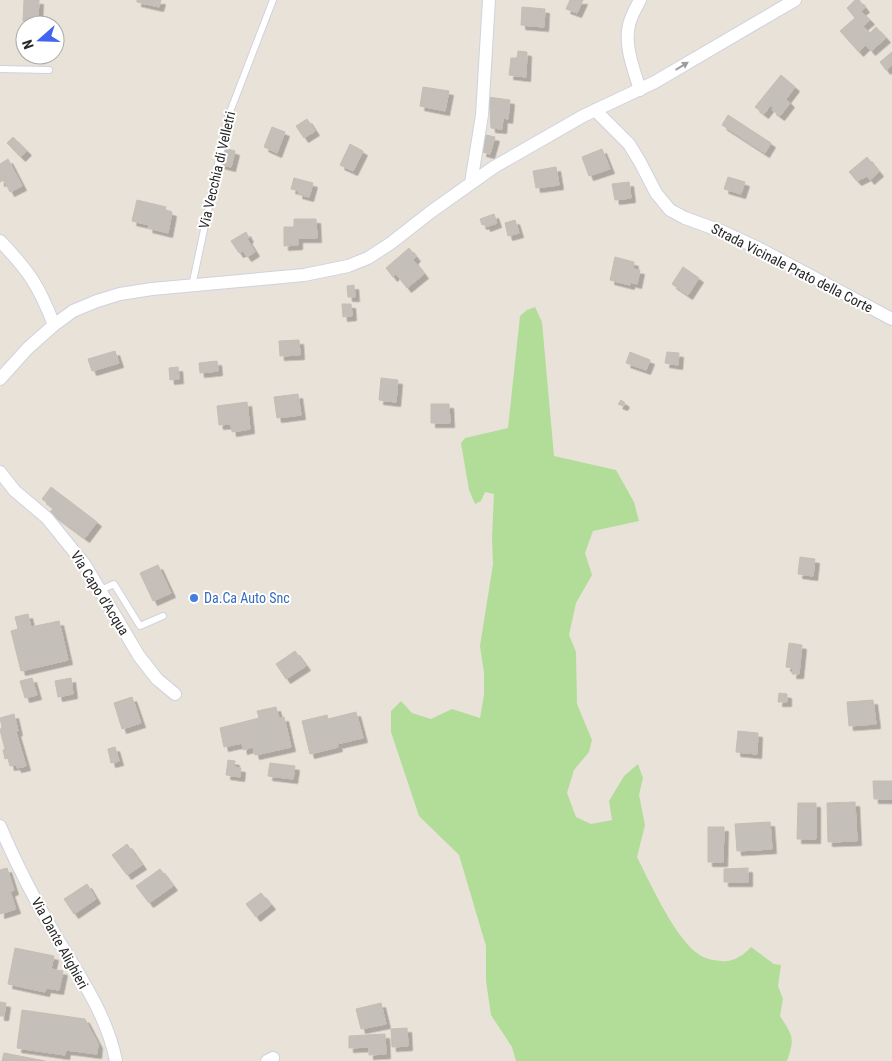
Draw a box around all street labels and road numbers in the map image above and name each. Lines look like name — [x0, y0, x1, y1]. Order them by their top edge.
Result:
street label: Via Vecchia di Velletri — [196, 110, 238, 230]
street label: Strada Vicinale Prato della Corte — [709, 220, 876, 316]
street label: Via Capo d'Acqua — [68, 548, 132, 638]
street label: Via Dante Alighieri — [28, 895, 92, 991]

